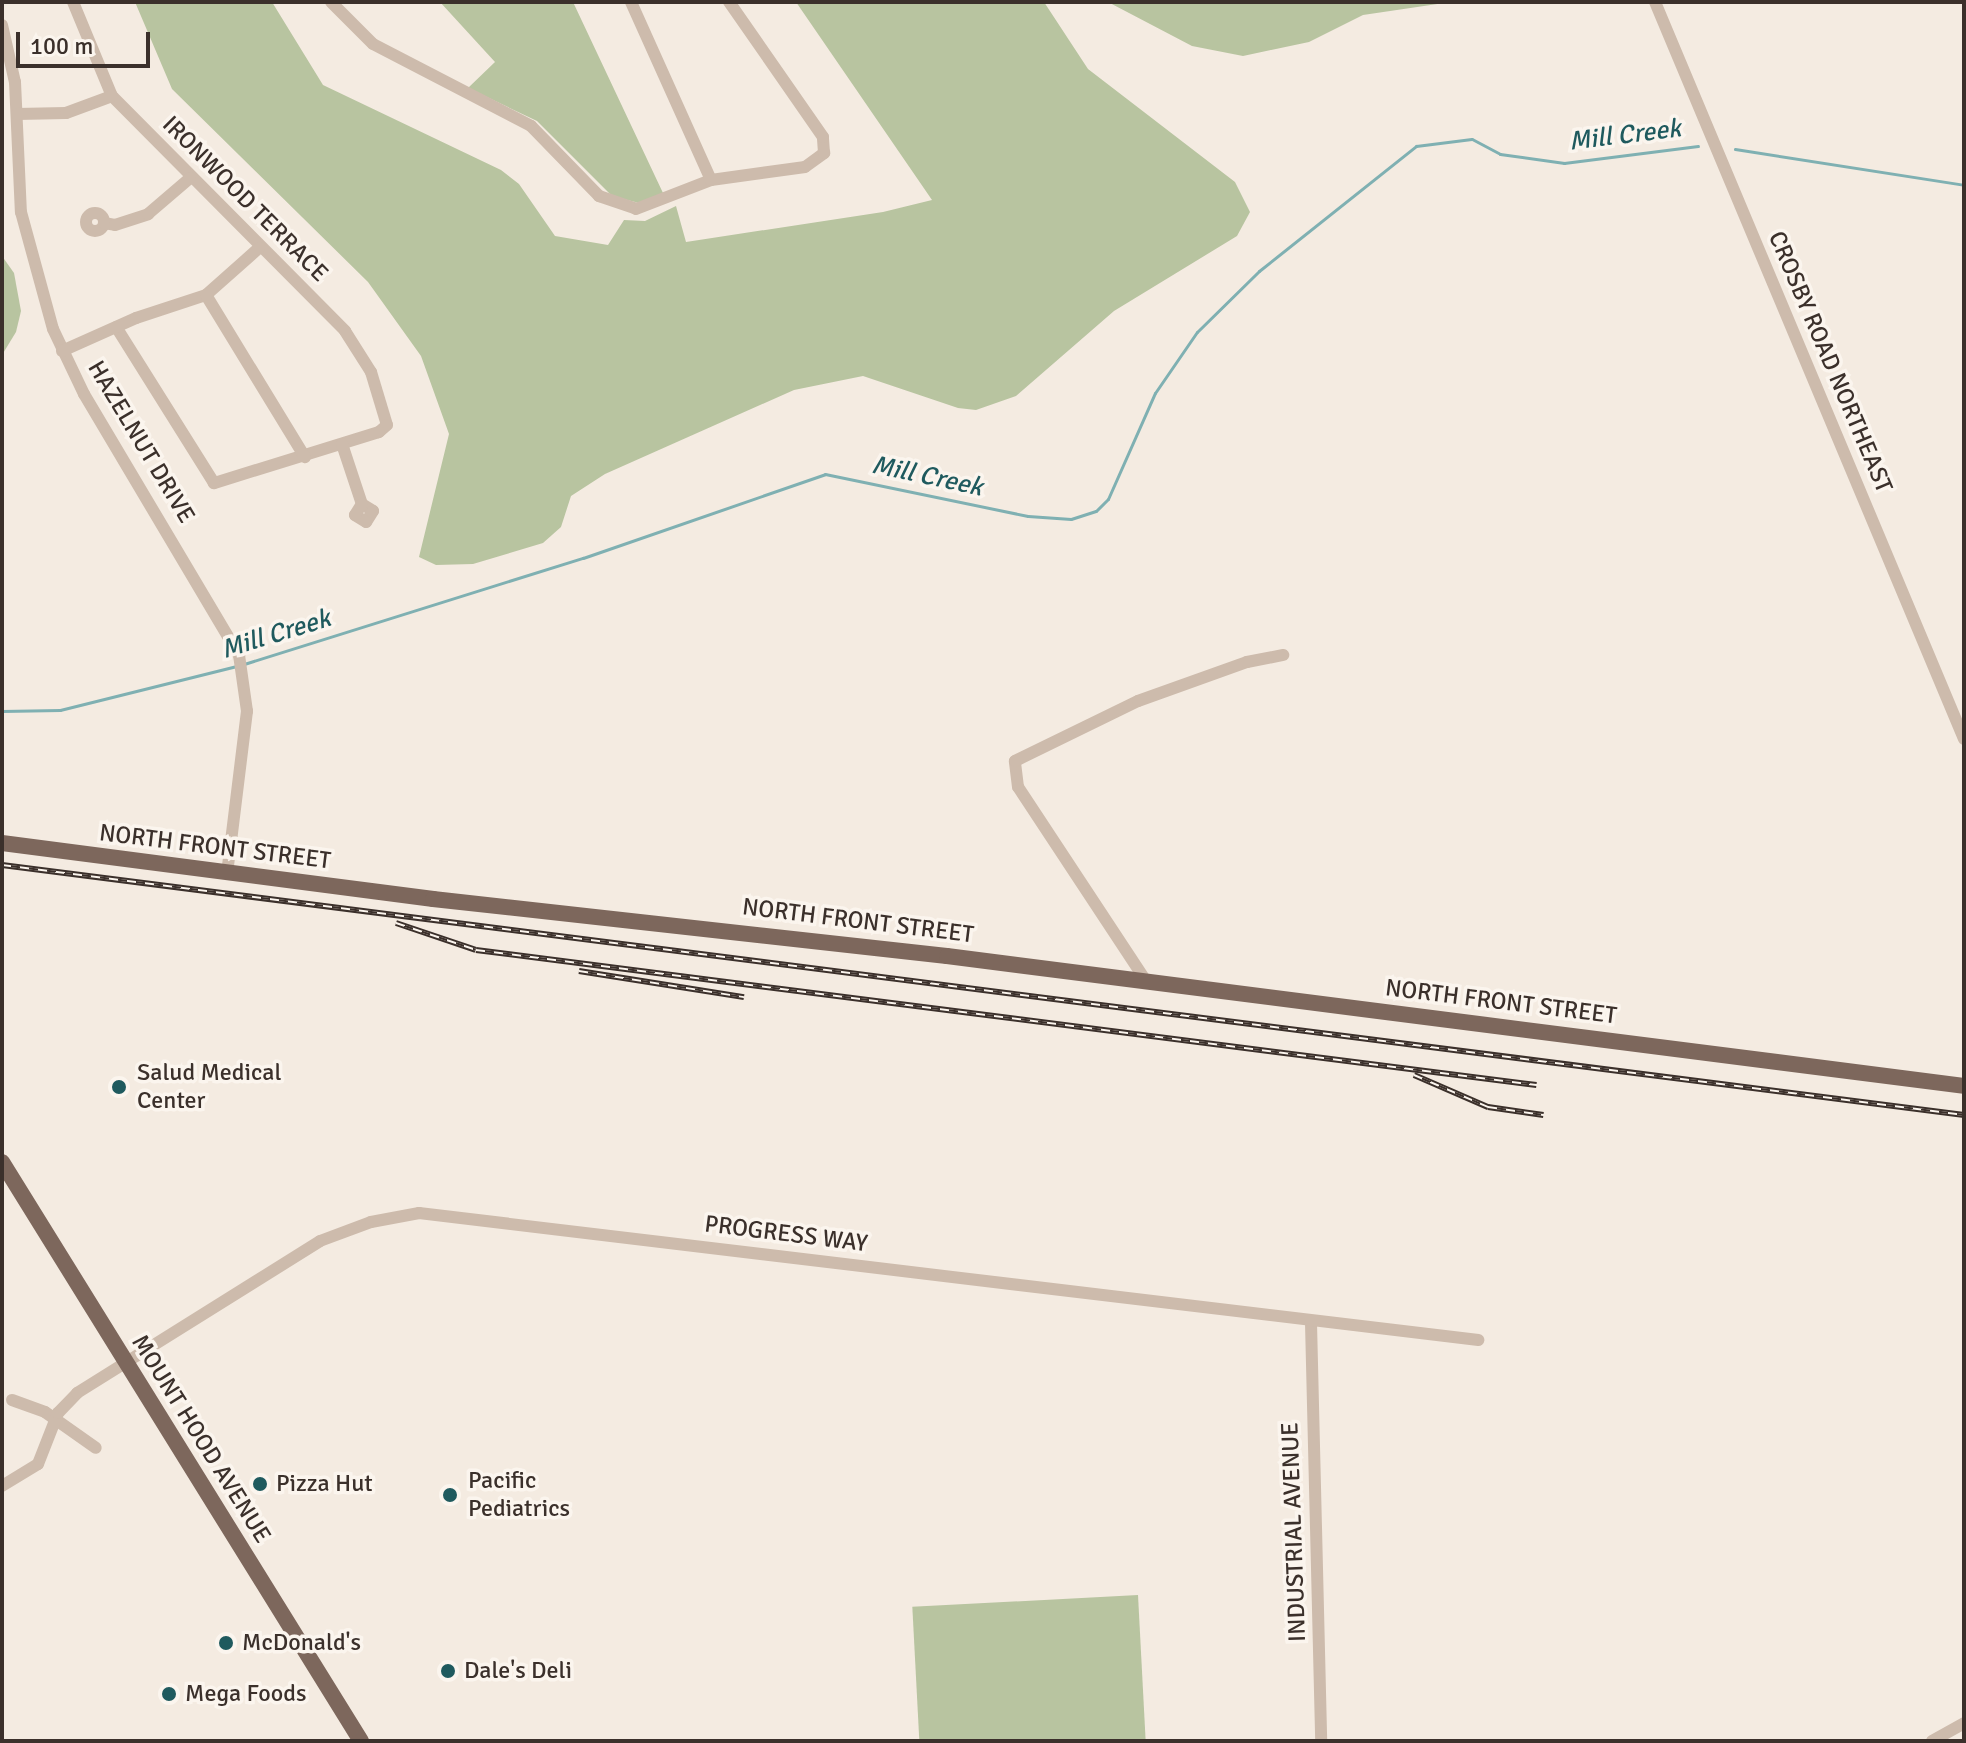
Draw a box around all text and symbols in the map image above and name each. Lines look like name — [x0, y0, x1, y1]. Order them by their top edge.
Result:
scale bar — [20, 16, 154, 66]
text: 100 m — [30, 31, 93, 61]
street label: IRONWOOD TERRACE — [156, 110, 334, 288]
water label: Mill Creek — [1567, 114, 1683, 158]
street label: CROSBY ROAD NORTHEAST — [1762, 227, 1898, 497]
street label: HAZELNUT DRIVE — [81, 356, 201, 528]
water label: Mill Creek — [869, 450, 985, 504]
water label: Mill Creek — [218, 604, 334, 666]
street label: NORTH FRONT STREET — [98, 819, 332, 875]
street label: NORTH FRONT STREET — [741, 893, 975, 949]
street label: NORTH FRONT STREET — [1384, 974, 1618, 1030]
place label: Salud Medical Center — [137, 1059, 281, 1115]
marker: Salud Medical Center — [108, 1076, 130, 1098]
street label: PROGRESS WAY — [703, 1210, 869, 1258]
street label: MOUNT HOOD AVENUE — [125, 1330, 277, 1548]
street label: INDUSTRIAL AVENUE — [1276, 1422, 1312, 1642]
place label: Pacific Pediatrics — [468, 1467, 570, 1523]
place label: Pizza Hut — [276, 1470, 373, 1498]
marker: Pizza Hut — [251, 1475, 269, 1493]
marker: Pacific Pediatrics — [439, 1484, 461, 1506]
place label: McDonald's — [242, 1629, 361, 1657]
marker: McDonald's — [217, 1634, 235, 1652]
place label: Dale's Deli — [464, 1657, 572, 1685]
marker: Dale's Deli — [439, 1662, 457, 1680]
place label: Mega Foods — [185, 1680, 307, 1708]
marker: Mega Foods — [160, 1685, 178, 1703]

